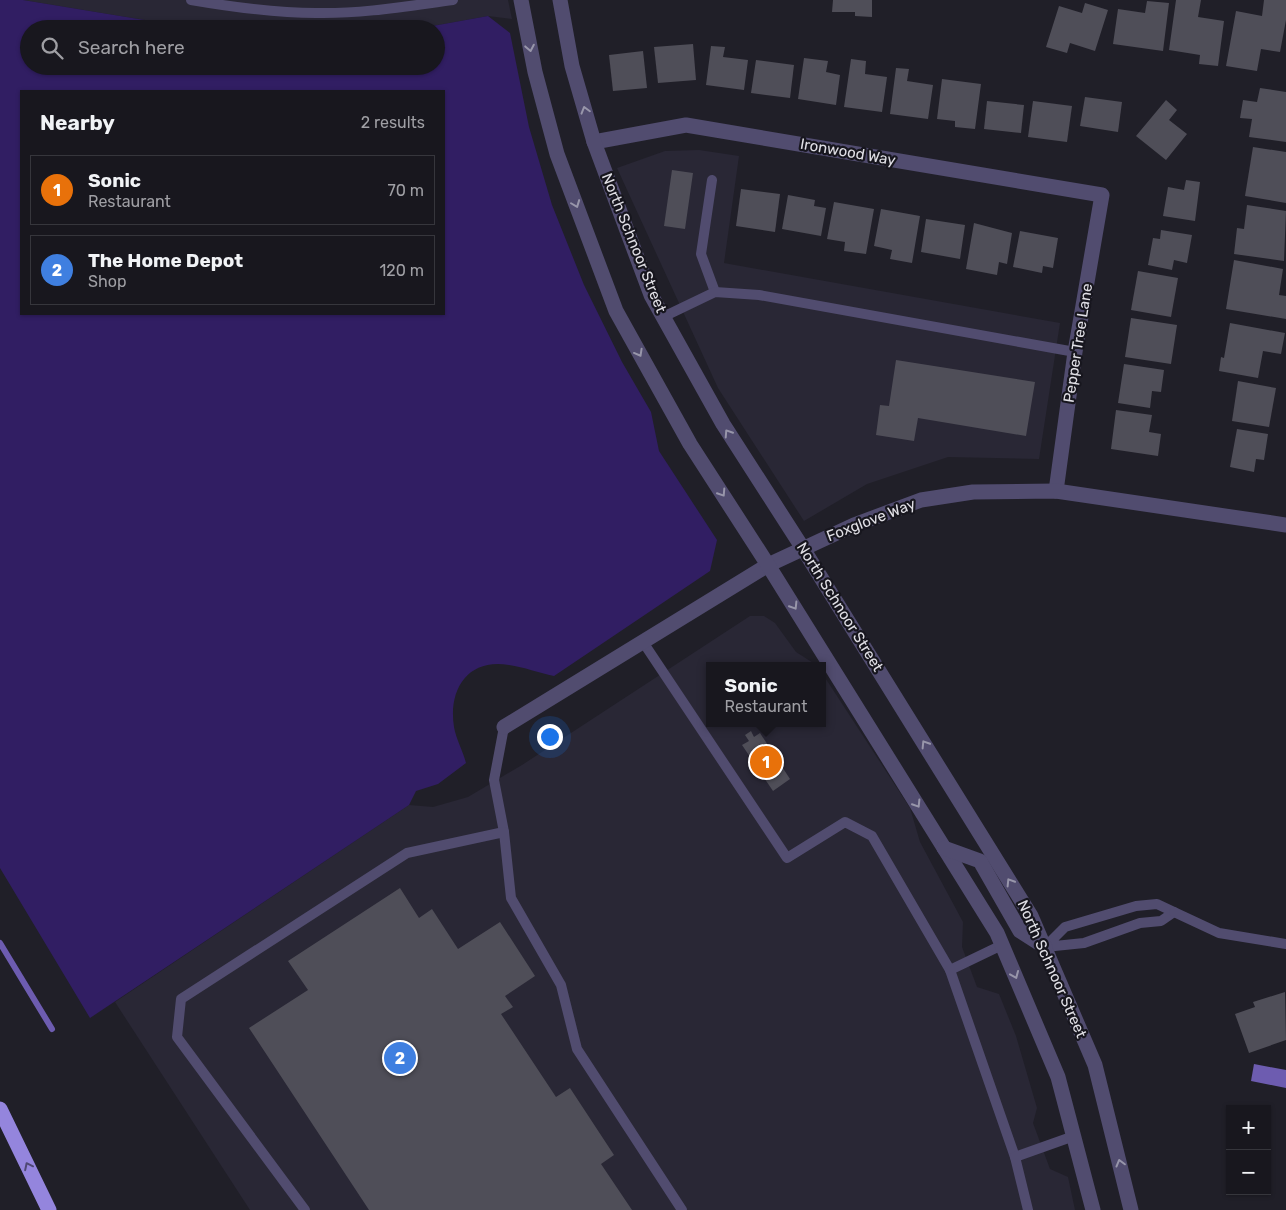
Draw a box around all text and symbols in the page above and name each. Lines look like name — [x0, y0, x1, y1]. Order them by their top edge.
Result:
search box — [20, 20, 445, 75]
icon: search — [38, 34, 66, 62]
text: Search here — [78, 36, 185, 59]
one-way arrow — [525, 43, 535, 52]
one-way arrow — [580, 106, 590, 114]
text: Nearby — [40, 110, 115, 135]
text: 2 results — [361, 113, 425, 132]
street label: Ironwood Way — [799, 135, 897, 169]
text: Sonic — [88, 169, 141, 192]
street label: North Schnoor Street — [598, 171, 670, 316]
text: 1 — [53, 181, 61, 200]
text: 70 m — [387, 181, 424, 200]
text: Restaurant — [88, 192, 171, 211]
one-way arrow — [570, 199, 580, 207]
text: The Home Depot — [88, 249, 243, 272]
text: 2 — [52, 261, 62, 280]
text: 120 m — [379, 261, 424, 280]
text: Shop — [88, 272, 126, 291]
street label: Pepper Tree Lane — [1060, 282, 1096, 404]
one-way arrow — [633, 347, 643, 356]
one-way arrow — [725, 429, 735, 438]
one-way arrow — [715, 487, 725, 496]
street label: Foxglove Way — [824, 495, 918, 545]
street label: North Schnoor Street — [793, 539, 887, 675]
one-way arrow — [788, 601, 797, 610]
popup — [706, 662, 826, 727]
text: Sonic — [725, 674, 778, 697]
text: Restaurant — [725, 697, 807, 716]
your location — [537, 724, 563, 750]
one-way arrow — [921, 741, 931, 750]
pin: 1 — [750, 743, 782, 781]
one-way arrow — [910, 798, 920, 807]
one-way arrow — [1007, 879, 1017, 888]
street label: North Schnoor Street — [1014, 897, 1091, 1041]
one-way arrow — [1008, 970, 1019, 979]
pin: 2 — [384, 1039, 416, 1077]
map controls — [1226, 1105, 1271, 1195]
button: + — [1226, 1105, 1271, 1150]
button: − — [1226, 1150, 1271, 1195]
one-way arrow — [1116, 1159, 1126, 1167]
one-way arrow — [24, 1162, 34, 1171]

